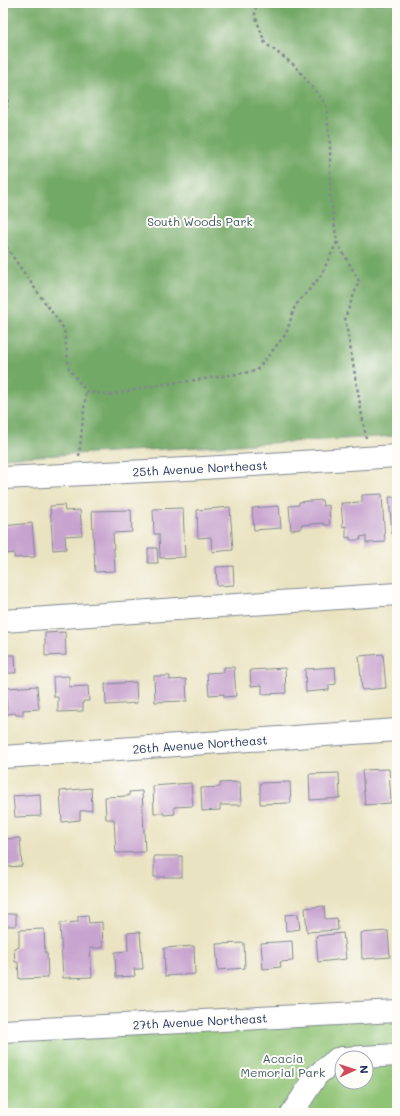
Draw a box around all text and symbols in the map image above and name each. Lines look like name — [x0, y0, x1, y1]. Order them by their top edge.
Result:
park label: South Woods Park — [147, 213, 253, 229]
street label: 25th Avenue Northeast — [132, 456, 268, 480]
street label: 26th Avenue Northeast — [132, 731, 268, 757]
street label: 27th Avenue Northeast — [132, 1009, 268, 1033]
park label: Acacia Memorial Park — [241, 1050, 325, 1080]
north arrow — [334, 1050, 374, 1090]
text: N — [357, 1065, 372, 1074]

